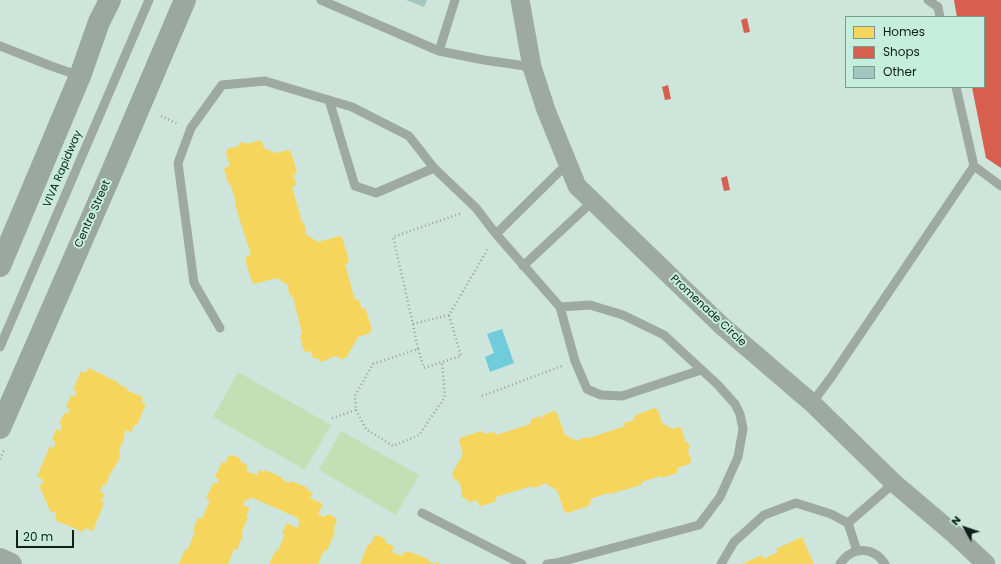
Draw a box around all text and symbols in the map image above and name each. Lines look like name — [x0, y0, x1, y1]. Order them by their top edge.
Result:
legend — [845, 16, 985, 88]
text: Homes — [883, 23, 925, 40]
text: Shops — [883, 43, 920, 60]
text: Other — [883, 63, 916, 80]
street label: VIVA Rapidway — [41, 129, 85, 209]
street label: Centre Street — [72, 178, 114, 250]
street label: Promenade Circle — [667, 272, 749, 350]
north arrow — [945, 508, 985, 548]
text: N — [947, 512, 965, 529]
scale bar — [18, 522, 76, 548]
text: 20 m — [23, 528, 53, 545]

